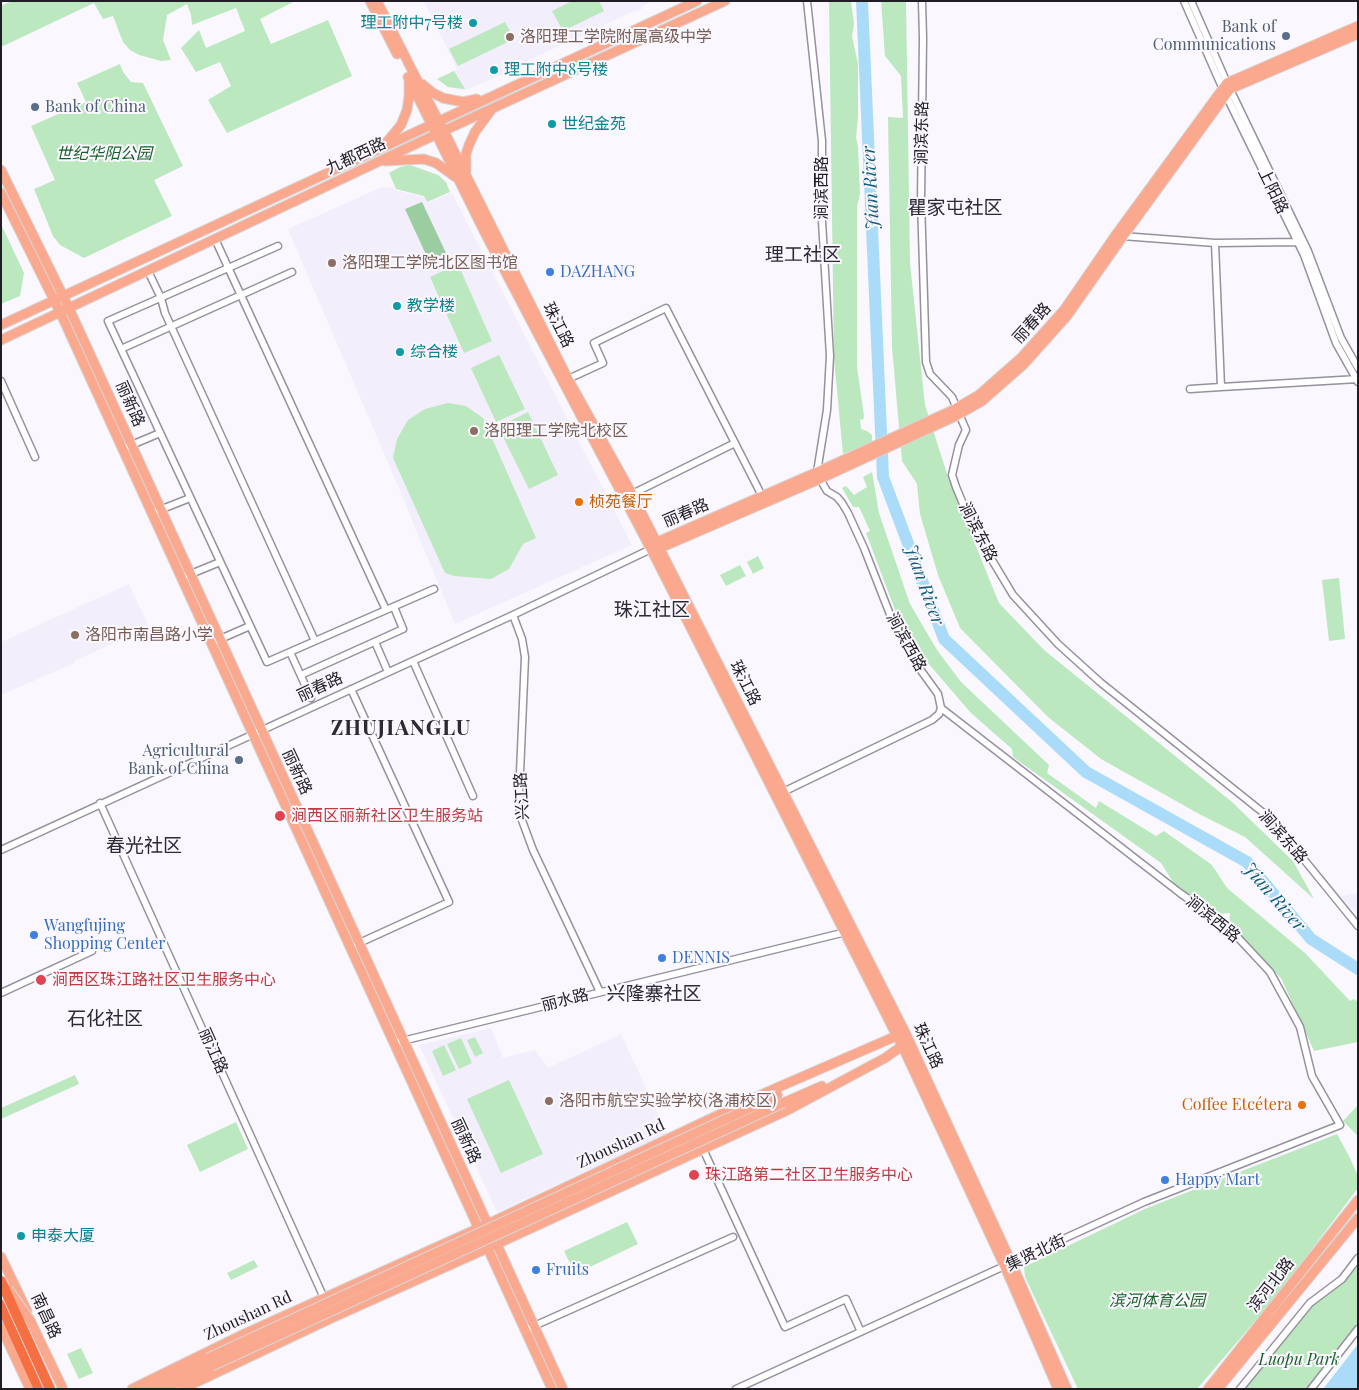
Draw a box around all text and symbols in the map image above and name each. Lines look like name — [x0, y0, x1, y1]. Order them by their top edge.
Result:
place label: 理工附中7号楼 — [361, 13, 463, 33]
marker: 理工附中7号楼 — [467, 17, 479, 29]
place label: Bank of Communications — [1153, 17, 1276, 55]
place label: 洛阳理工学院附属高级中学 — [520, 27, 712, 47]
marker: Bank of Communications — [1280, 30, 1292, 42]
marker: 洛阳理工学院附属高级中学 — [504, 31, 516, 43]
place label: 理工附中8号楼 — [504, 60, 608, 80]
marker: 理工附中8号楼 — [488, 64, 500, 76]
place label: Bank of China — [45, 97, 146, 117]
marker: Bank of China — [29, 101, 41, 113]
street label: 涧滨东路 — [912, 101, 932, 165]
place label: 世纪金苑 — [562, 114, 626, 134]
marker: 世纪金苑 — [546, 118, 558, 130]
street label: 九都西路 — [323, 134, 389, 178]
park label: 世纪华阳公园 — [56, 144, 152, 164]
water label: Jian River — [858, 146, 884, 230]
street label: 涧滨西路 — [812, 156, 832, 220]
street label: 上阳路 — [1254, 165, 1292, 217]
district label: 瞿家屯社区 — [908, 197, 1002, 219]
district label: 理工社区 — [765, 244, 841, 266]
place label: 洛阳理工学院北区图书馆 — [342, 253, 518, 273]
marker: 洛阳理工学院北区图书馆 — [326, 257, 338, 269]
place label: DAZHANG — [560, 262, 635, 282]
marker: DAZHANG — [544, 266, 556, 278]
place label: 教学楼 — [407, 296, 455, 316]
street label: 珠江路 — [539, 299, 577, 351]
street label: 丽春路 — [1009, 299, 1055, 347]
marker: 教学楼 — [391, 300, 403, 312]
place label: 综合楼 — [410, 342, 458, 362]
marker: 综合楼 — [394, 346, 406, 358]
street label: 丽新路 — [111, 378, 149, 430]
place label: 洛阳理工学院北校区 — [484, 421, 628, 441]
marker: 洛阳理工学院北校区 — [468, 425, 480, 437]
place label: 桢苑餐厅 — [589, 492, 653, 512]
street label: 丽春路 — [660, 495, 712, 531]
marker: 桢苑餐厅 — [573, 496, 585, 508]
street label: 涧滨东路 — [955, 499, 1001, 565]
water label: Jian River — [900, 542, 948, 628]
district label: 珠江社区 — [614, 599, 690, 621]
street label: 涧滨西路 — [882, 609, 930, 675]
place label: 洛阳市南昌路小学 — [85, 625, 213, 645]
marker: 洛阳市南昌路小学 — [69, 629, 81, 641]
street label: 珠江路 — [726, 657, 764, 709]
street label: 丽春路 — [294, 668, 346, 706]
district label: ZHUJIANGLU — [329, 715, 473, 741]
place label: Agricultural Bank of China — [128, 741, 229, 779]
street label: 丽新路 — [278, 746, 316, 798]
marker: Agricultural Bank of China — [233, 754, 245, 766]
street label: 兴江路 — [511, 772, 533, 820]
place label: 涧西区丽新社区卫生服务站 — [291, 806, 483, 826]
street label: 涧滨东路 — [1255, 807, 1311, 867]
marker: 涧西区丽新社区卫生服务站 — [273, 809, 287, 823]
district label: 春光社区 — [106, 835, 182, 857]
water label: Jian River — [1238, 858, 1310, 936]
street label: 涧滨西路 — [1182, 891, 1244, 947]
place label: Wangfujing Shopping Center — [44, 916, 165, 954]
marker: Wangfujing Shopping Center — [28, 929, 40, 941]
place label: DENNIS — [672, 948, 730, 968]
marker: DENNIS — [656, 952, 668, 964]
place label: 涧西区珠江路社区卫生服务中心 — [52, 970, 276, 990]
marker: 涧西区珠江路社区卫生服务中心 — [34, 973, 48, 987]
district label: 兴隆寨社区 — [607, 983, 701, 1005]
street label: 丽水路 — [539, 985, 591, 1015]
district label: 石化社区 — [67, 1008, 143, 1030]
street label: 珠江路 — [909, 1020, 947, 1072]
street label: 丽江路 — [194, 1025, 232, 1077]
place label: 洛阳市航空实验学校(洛浦校区) — [559, 1091, 776, 1111]
marker: 洛阳市航空实验学校(洛浦校区) — [543, 1095, 555, 1107]
place label: Coffee Etcétera — [1182, 1095, 1292, 1115]
marker: Coffee Etcétera — [1296, 1099, 1308, 1111]
street label: 丽新路 — [447, 1115, 485, 1167]
street label: Zhoushan Rd — [574, 1115, 668, 1173]
place label: 珠江路第二社区卫生服务中心 — [705, 1165, 913, 1185]
marker: 珠江路第二社区卫生服务中心 — [687, 1168, 701, 1182]
place label: Happy Mart — [1175, 1170, 1260, 1190]
marker: Happy Mart — [1159, 1174, 1171, 1186]
place label: 申泰大厦 — [31, 1226, 95, 1246]
marker: 申泰大厦 — [15, 1230, 27, 1242]
street label: 集贤北街 — [1003, 1231, 1069, 1275]
street label: 滨河北路 — [1244, 1254, 1298, 1316]
place label: Fruits — [546, 1260, 589, 1280]
marker: Fruits — [530, 1264, 542, 1276]
street label: Zhoushan Rd — [201, 1287, 295, 1345]
street label: 南昌路 — [27, 1290, 65, 1342]
park label: 滨河体育公园 — [1109, 1291, 1205, 1311]
park label: Luopu Park — [1259, 1350, 1339, 1370]

